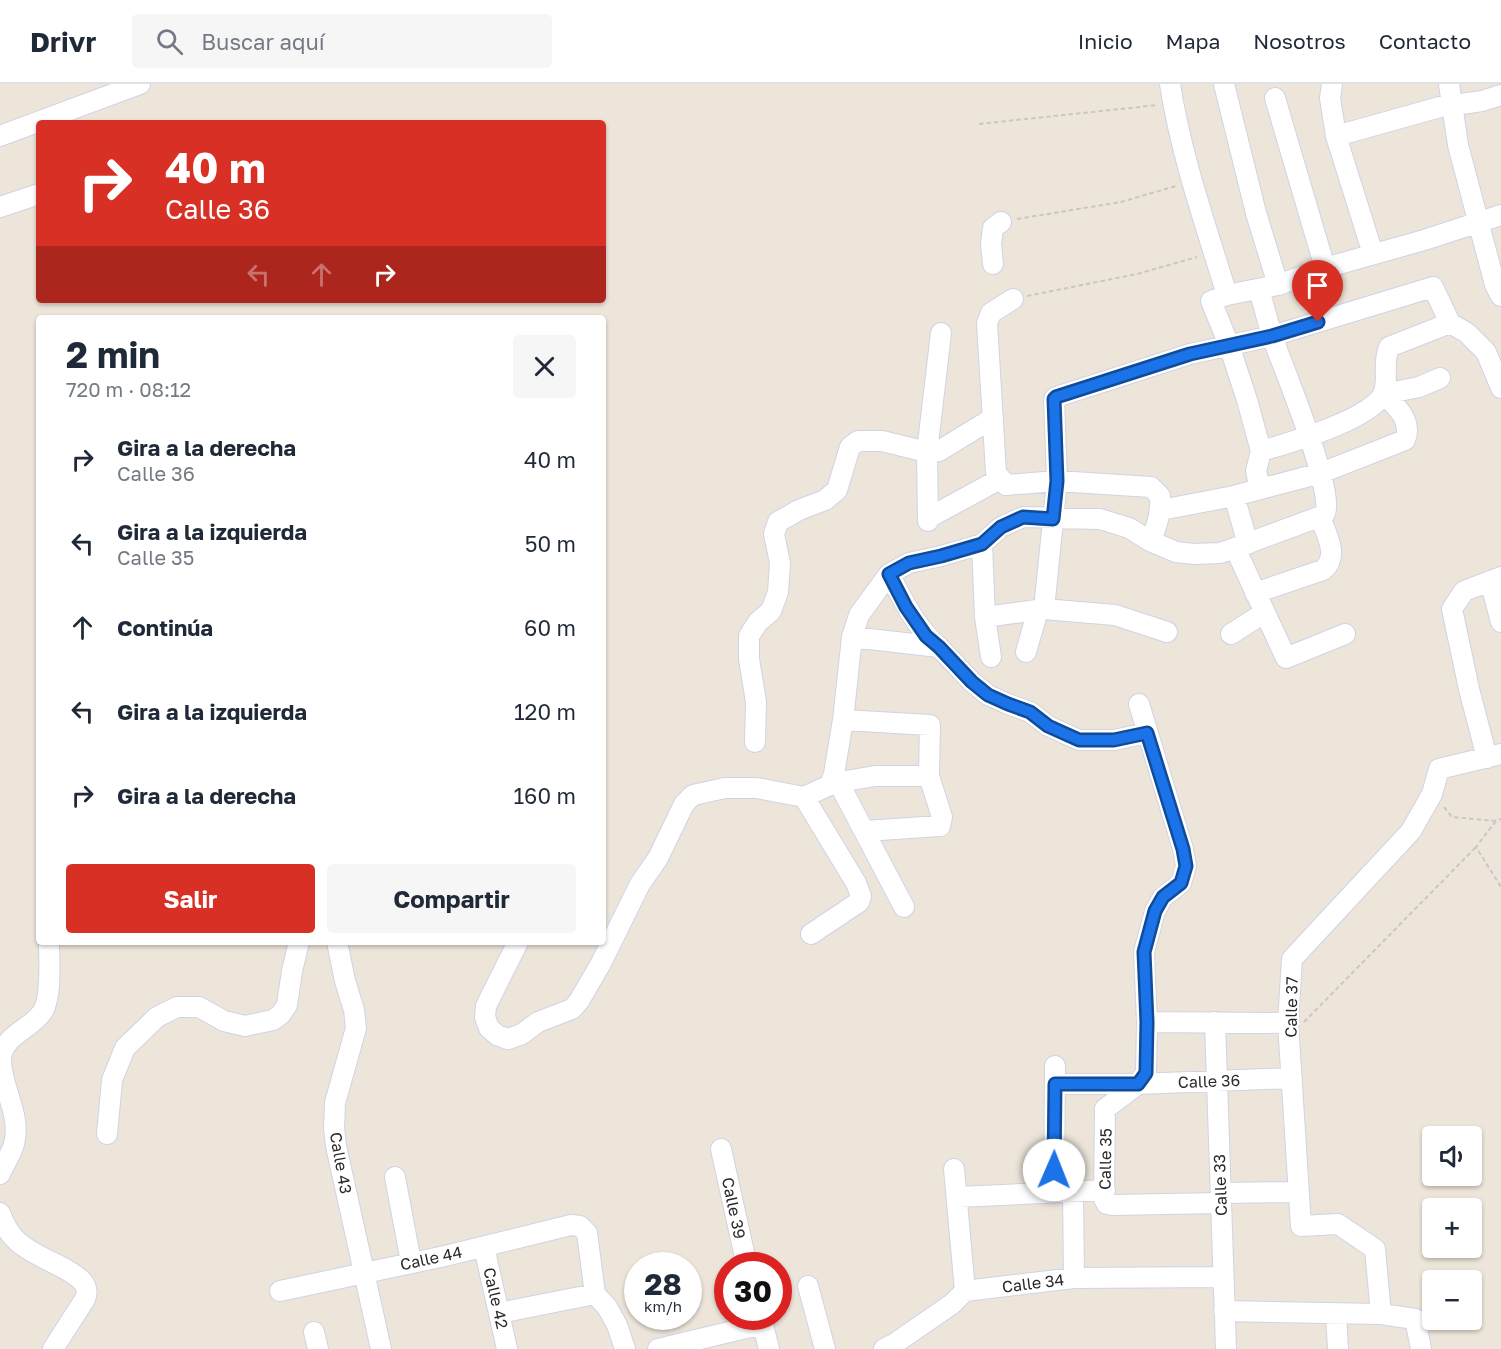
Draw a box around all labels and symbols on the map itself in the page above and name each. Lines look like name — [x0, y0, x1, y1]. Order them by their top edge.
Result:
pin — [1292, 260, 1343, 322]
street label: Calle 37 — [1280, 976, 1302, 1038]
street label: Calle 36 — [1178, 1070, 1240, 1092]
street label: Calle 35 — [1094, 1128, 1116, 1190]
street label: Calle 43 — [326, 1131, 356, 1195]
position arrow — [1022, 1138, 1086, 1202]
street label: Calle 33 — [1209, 1154, 1231, 1216]
street label: Calle 39 — [718, 1175, 750, 1241]
street label: Calle 44 — [398, 1242, 464, 1274]
speed limit sign: 30 — [714, 1252, 792, 1330]
street label: Calle 42 — [479, 1265, 513, 1331]
street label: Calle 34 — [1001, 1269, 1065, 1297]

